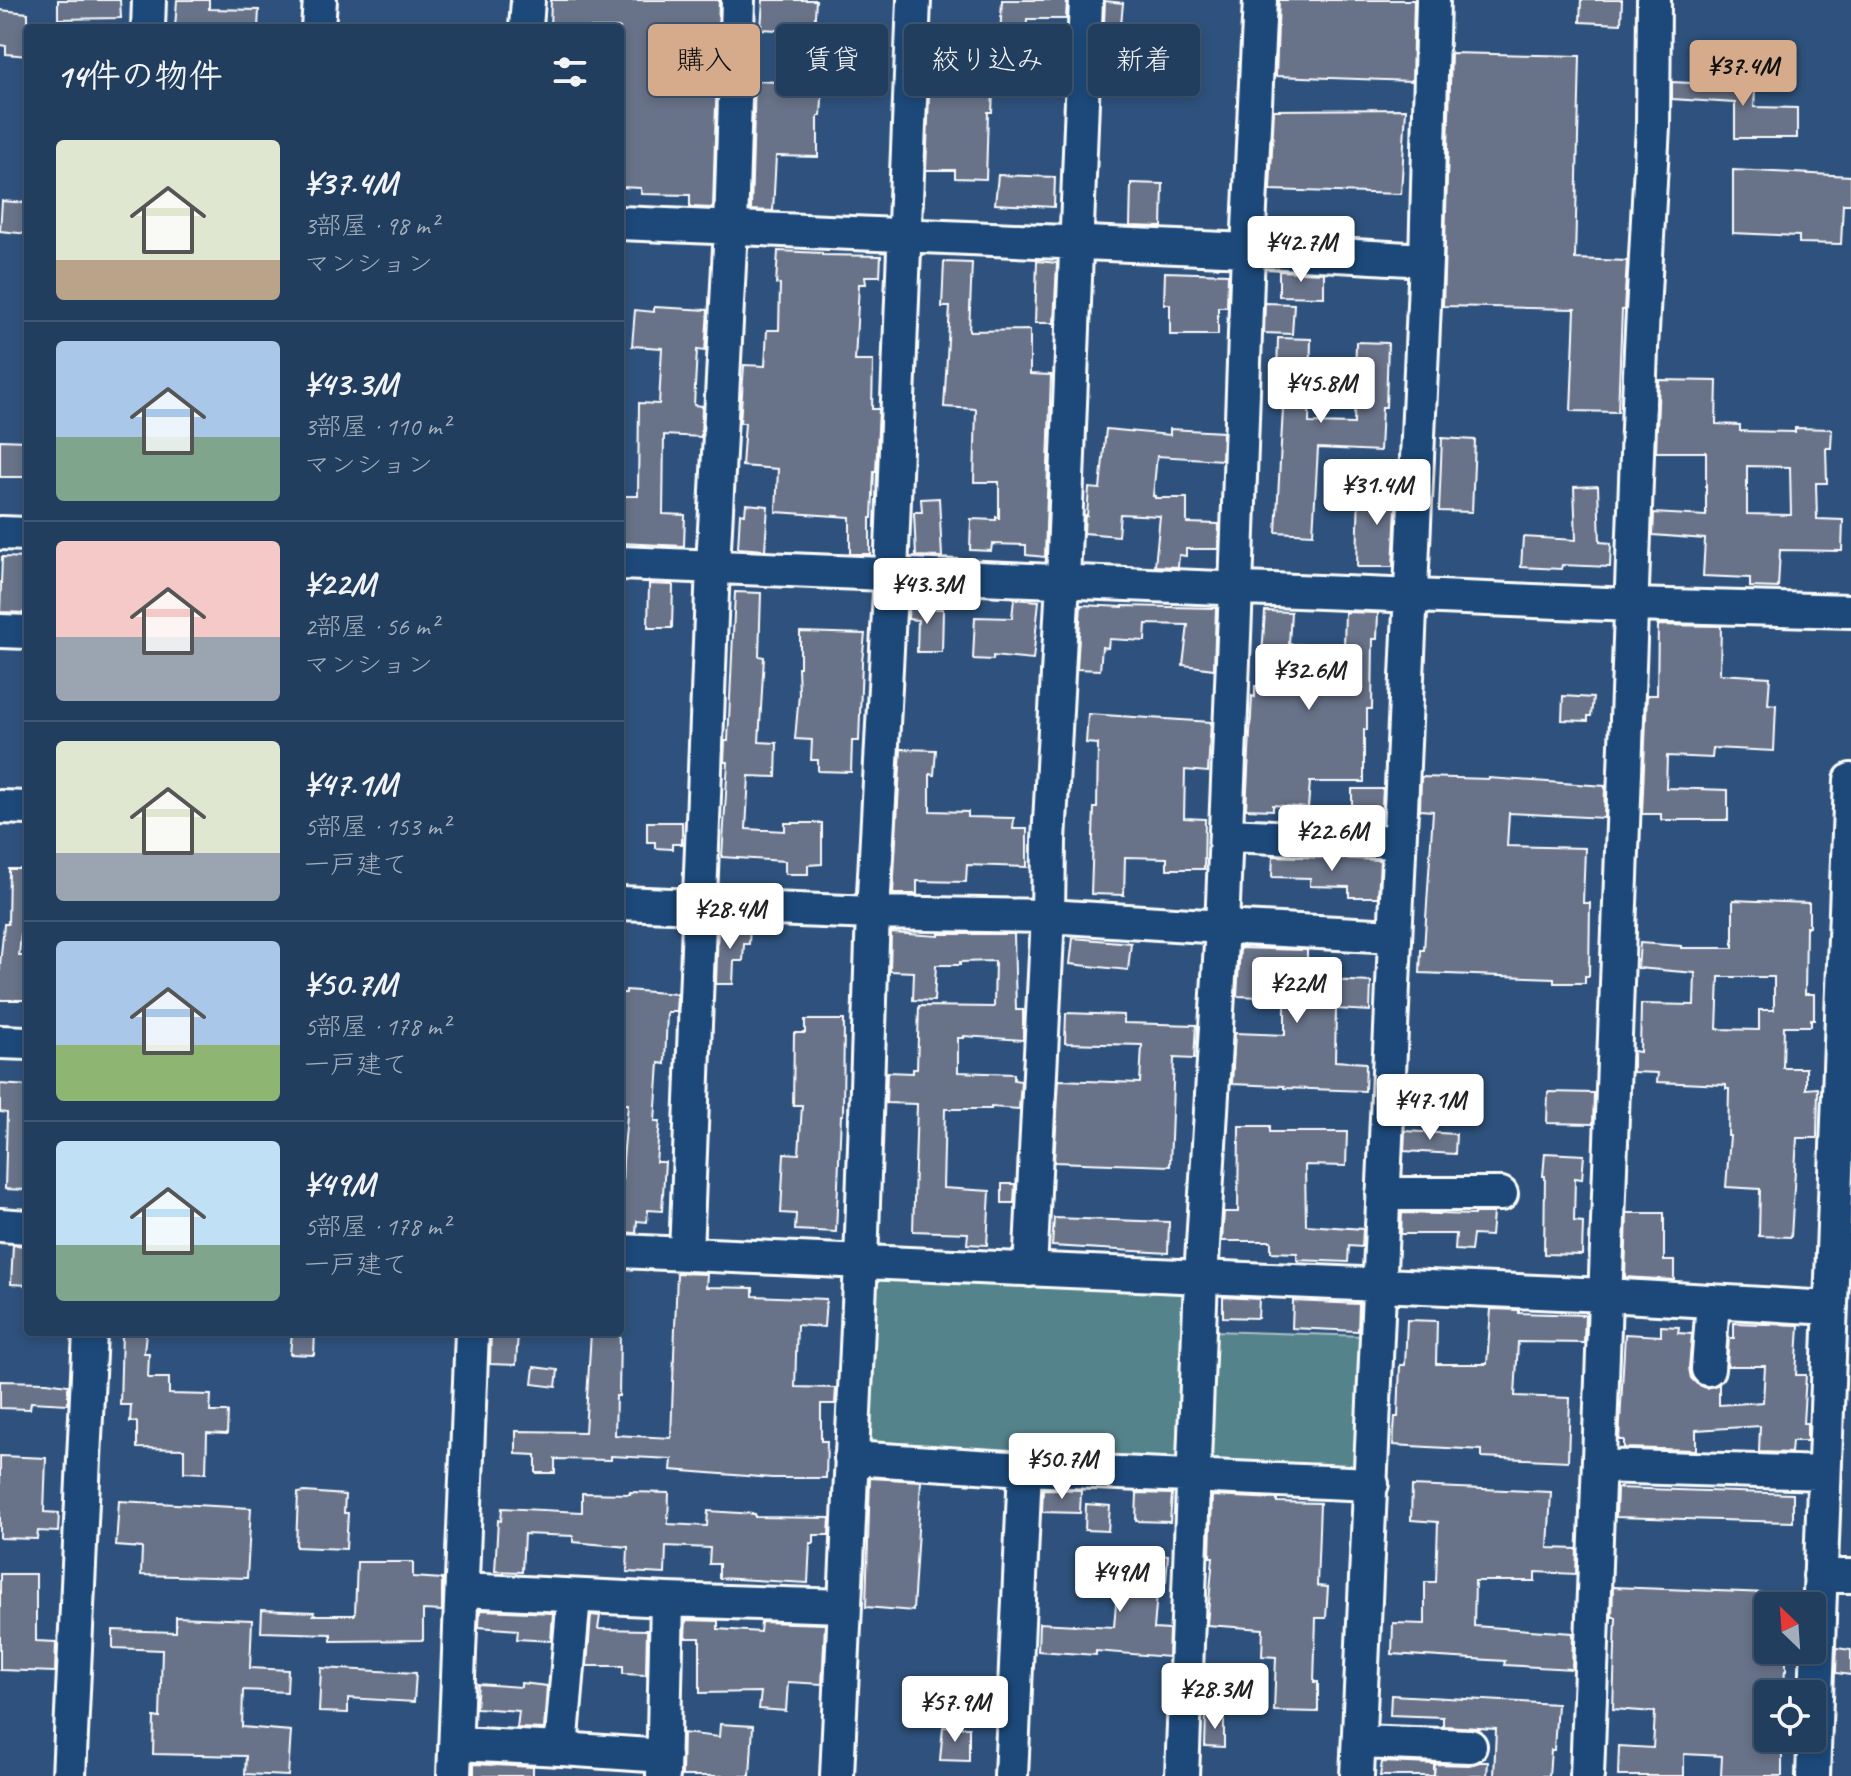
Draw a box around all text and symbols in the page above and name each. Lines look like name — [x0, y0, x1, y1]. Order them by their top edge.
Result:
chip: 購入 — [648, 24, 760, 96]
chip: 賃貸 — [776, 24, 888, 96]
chip: 絞り込み — [904, 24, 1072, 96]
chip: 新着 — [1088, 24, 1200, 96]
pin: ¥37.4M — [1678, 40, 1808, 108]
text: ¥37.4M — [1708, 49, 1778, 82]
icon: filters — [548, 50, 592, 94]
text: 14件の物件 — [56, 54, 223, 97]
text: ¥37.4M — [304, 161, 397, 204]
icon: home — [120, 172, 216, 268]
text: 3部屋 · 98 m² — [304, 209, 438, 242]
pin: ¥42.7M — [1236, 216, 1366, 284]
text: ¥42.7M — [1266, 225, 1336, 258]
text: マンション — [304, 247, 433, 280]
pin: ¥45.8M — [1256, 357, 1386, 425]
text: ¥43.3M — [304, 362, 397, 405]
text: ¥45.8M — [1286, 366, 1356, 399]
icon: home — [120, 373, 216, 469]
text: 3部屋 · 110 m² — [304, 410, 449, 443]
text: マンション — [304, 448, 433, 481]
pin: ¥31.4M — [1312, 459, 1442, 527]
text: ¥31.4M — [1342, 468, 1412, 501]
pin: ¥43.3M — [862, 558, 992, 626]
text: ¥22M — [304, 562, 375, 605]
text: ¥43.3M — [892, 567, 962, 600]
icon: home — [120, 573, 216, 669]
text: 2部屋 · 56 m² — [304, 610, 438, 643]
pin: ¥32.6M — [1244, 644, 1374, 712]
text: マンション — [304, 648, 433, 681]
text: ¥32.6M — [1273, 653, 1345, 686]
text: ¥47.1M — [304, 762, 397, 805]
icon: home — [120, 773, 216, 869]
pin: ¥22.6M — [1267, 805, 1397, 873]
text: 5部屋 · 153 m² — [304, 810, 449, 843]
text: ¥22.6M — [1296, 814, 1368, 847]
text: 一戸建て — [304, 848, 408, 881]
pin: ¥28.4M — [665, 883, 795, 951]
text: ¥28.4M — [695, 892, 765, 925]
pin: ¥22M — [1250, 957, 1344, 1025]
text: ¥50.7M — [304, 962, 396, 1005]
text: ¥22M — [1270, 966, 1324, 999]
icon: home — [120, 973, 216, 1069]
text: 5部屋 · 178 m² — [304, 1010, 449, 1043]
text: 一戸建て — [304, 1048, 408, 1081]
pin: ¥47.1M — [1365, 1074, 1495, 1142]
text: ¥47.1M — [1395, 1083, 1465, 1116]
text: ¥49M — [304, 1162, 374, 1205]
icon: home — [120, 1173, 216, 1269]
text: 5部屋 · 178 m² — [304, 1210, 449, 1243]
text: 一戸建て — [304, 1248, 408, 1281]
pin: ¥50.7M — [997, 1433, 1127, 1501]
text: ¥50.7M — [1027, 1442, 1097, 1475]
pin: ¥49M — [1073, 1546, 1167, 1614]
text: ¥49M — [1093, 1555, 1147, 1588]
north arrow — [1754, 1592, 1826, 1664]
map controls — [1754, 1592, 1826, 1752]
pin: ¥28.3M — [1150, 1663, 1280, 1731]
text: ¥28.3M — [1180, 1672, 1250, 1705]
pin: ¥57.9M — [890, 1676, 1020, 1744]
button: locate — [1754, 1680, 1826, 1752]
text: ¥57.9M — [920, 1685, 990, 1718]

